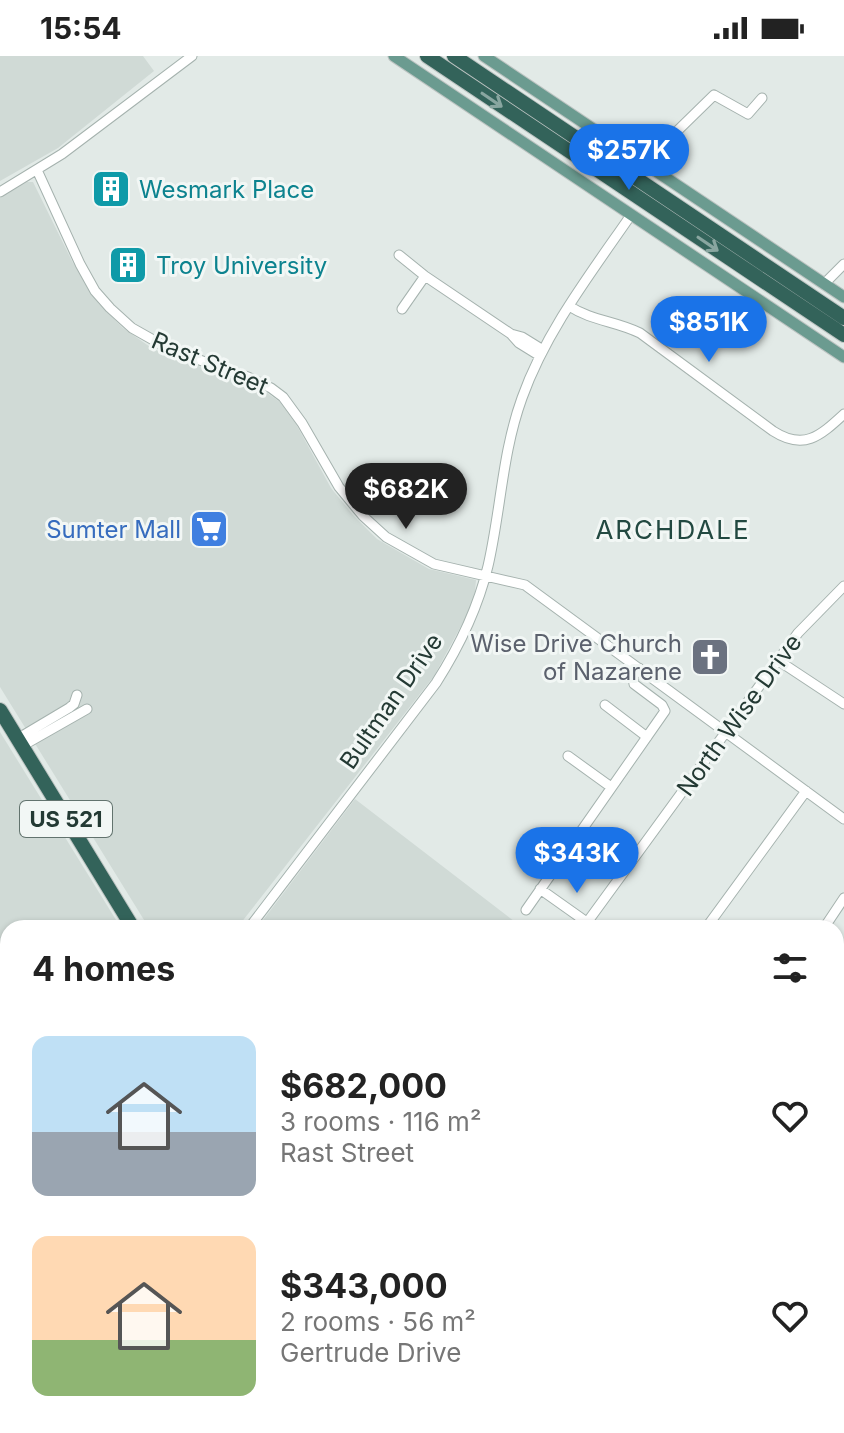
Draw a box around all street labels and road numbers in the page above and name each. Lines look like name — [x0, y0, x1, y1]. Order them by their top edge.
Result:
street label: Rast Street — [147, 325, 273, 401]
street label: Bultman Drive — [334, 628, 448, 774]
street label: North Wise Drive — [671, 628, 807, 802]
road number: US 521 — [20, 801, 112, 837]

